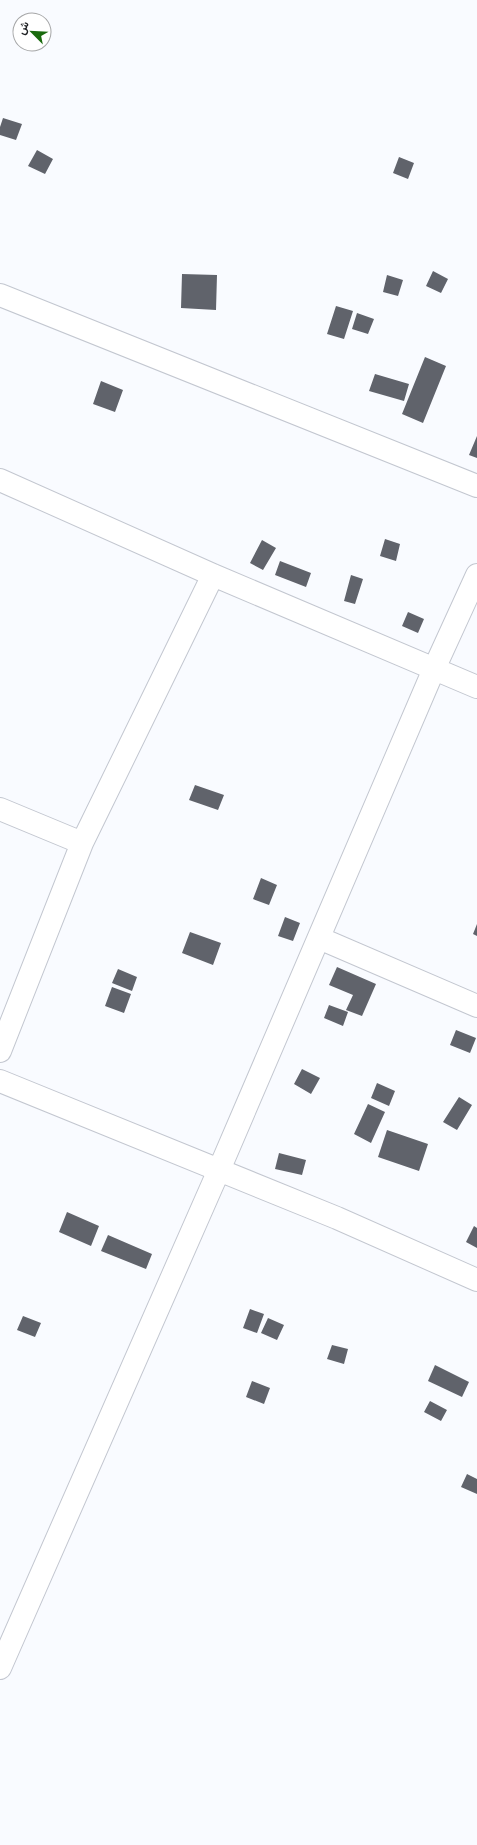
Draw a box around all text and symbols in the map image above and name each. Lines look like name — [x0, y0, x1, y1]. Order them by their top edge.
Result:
north arrow — [12, 12, 52, 52]
text: ش — [15, 19, 32, 37]

